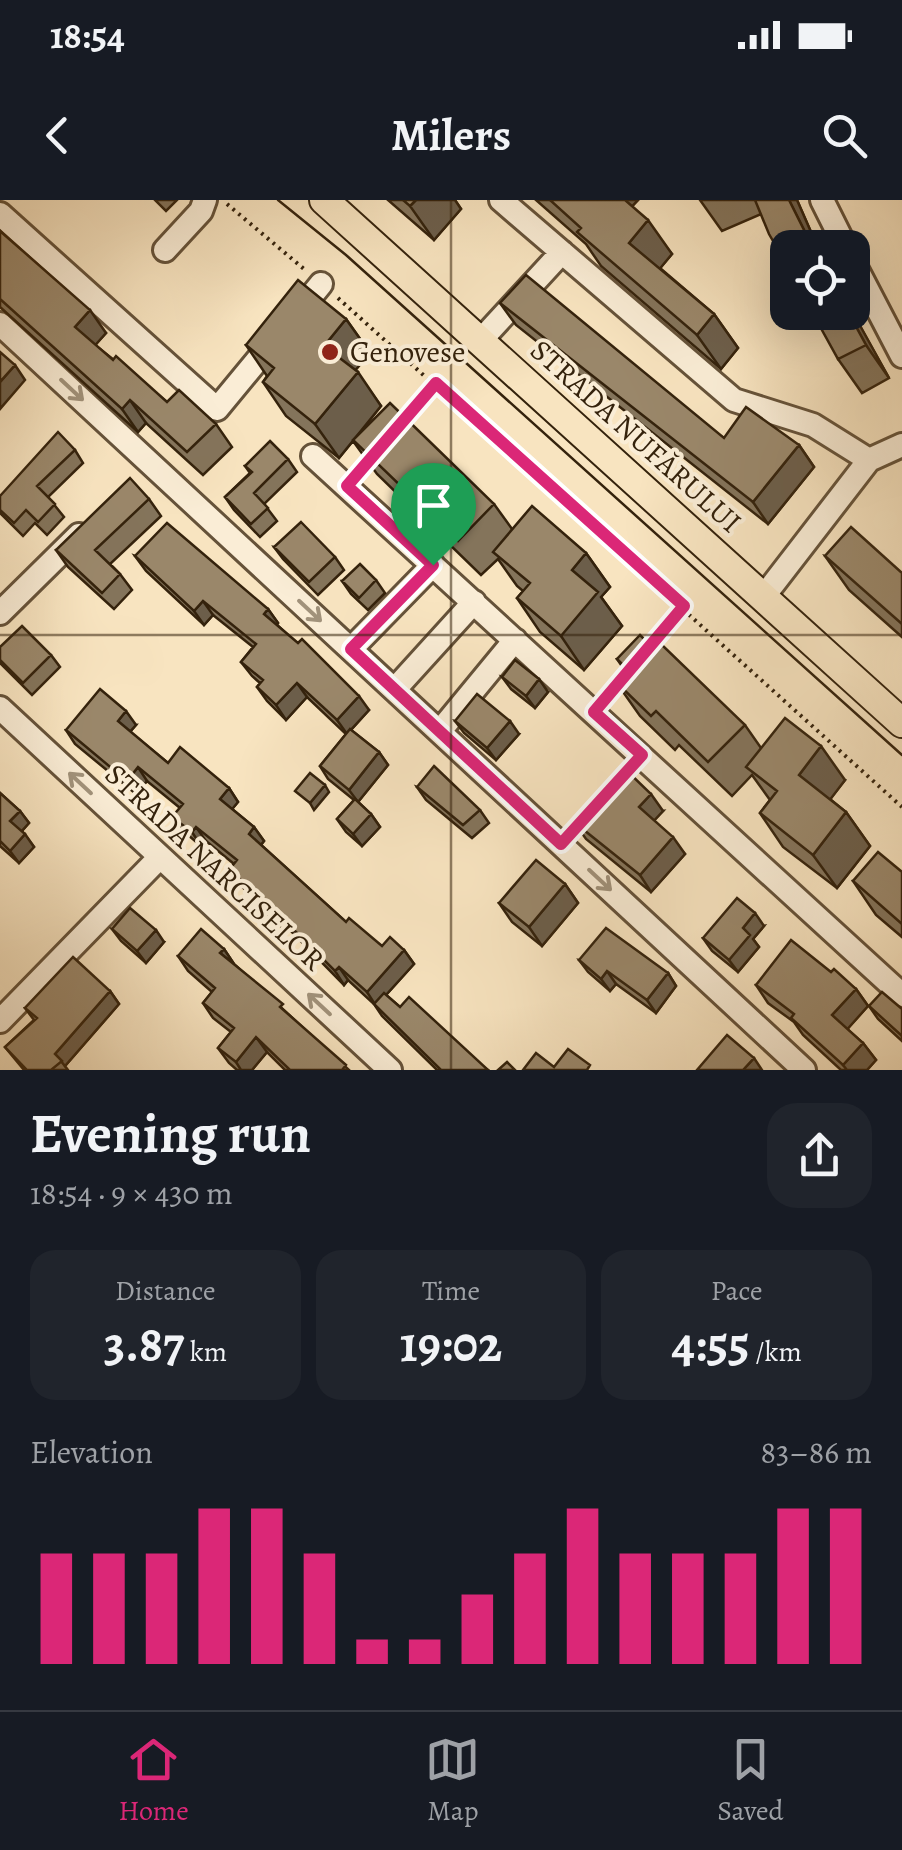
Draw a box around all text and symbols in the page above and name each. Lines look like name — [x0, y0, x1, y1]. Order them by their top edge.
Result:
text: 18:54 — [50, 9, 125, 61]
text: Milers — [391, 104, 511, 166]
icon: back — [30, 108, 85, 163]
icon: search — [817, 108, 872, 163]
map controls — [770, 230, 870, 330]
button: locate — [770, 230, 870, 330]
street label: STRADA NUFĂRULUI — [522, 330, 750, 542]
place label: Genovese — [350, 332, 466, 372]
marker: Genovese — [319, 341, 341, 363]
one-way arrow — [59, 378, 84, 401]
pin — [391, 463, 476, 566]
icon: arrive — [406, 478, 461, 533]
one-way arrow — [298, 599, 322, 623]
street label: STRADA NARCISELOR — [97, 755, 334, 980]
one-way arrow — [69, 771, 93, 795]
one-way arrow — [587, 868, 611, 892]
one-way arrow — [307, 993, 332, 1016]
text: Evening run — [30, 1096, 311, 1171]
button: share — [767, 1103, 872, 1208]
text: 18:54 · 9 × 430 m — [30, 1171, 233, 1215]
text: Distance — [115, 1272, 216, 1310]
text: Time — [422, 1272, 480, 1310]
text: Pace — [711, 1272, 763, 1310]
text: 3.87 — [104, 1310, 184, 1378]
text: 19:02 — [400, 1310, 502, 1378]
text: 4:55 — [672, 1310, 750, 1378]
text: km — [184, 1333, 227, 1371]
text: /km — [750, 1333, 802, 1371]
text: Elevation — [30, 1430, 153, 1474]
text: 83–86 m — [760, 1430, 872, 1474]
tab: Home — [118, 1732, 189, 1830]
tab: Map — [425, 1732, 480, 1830]
tab: Saved — [717, 1732, 784, 1830]

